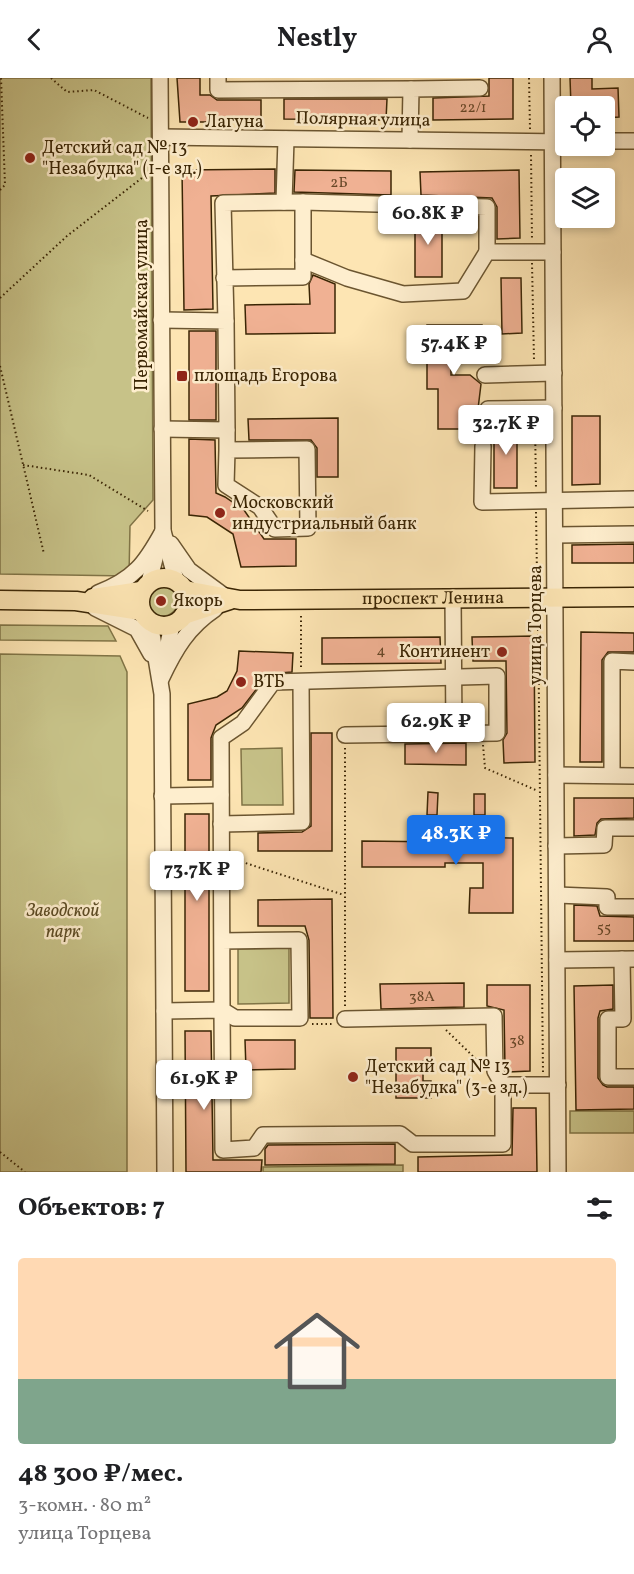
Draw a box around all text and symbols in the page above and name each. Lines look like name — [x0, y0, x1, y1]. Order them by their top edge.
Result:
text: Nestly — [277, 20, 357, 58]
icon: back — [18, 23, 51, 56]
icon: person — [583, 23, 616, 56]
map controls — [555, 96, 615, 228]
button: locate — [555, 96, 615, 156]
house number: 22/1 — [460, 98, 486, 119]
street label: Полярная улица — [295, 106, 431, 134]
place label: Лагуна — [205, 110, 264, 135]
marker: Лагуна — [186, 115, 200, 129]
place label: Детский сад № 13 "Незабудка" (1-е зд.) — [42, 136, 202, 182]
marker: Детский сад № 13 "Незабудка" (1-е зд.) — [23, 151, 37, 165]
button: layers — [555, 168, 615, 228]
house number: 2Б — [330, 173, 348, 194]
pin: 60.8K ₽ — [373, 195, 483, 246]
text: 60.8K ₽ — [392, 200, 464, 228]
street label: Первомайская улица — [130, 219, 155, 391]
pin: 57.4K ₽ — [399, 325, 509, 376]
text: 57.4K ₽ — [420, 330, 488, 358]
place label: площадь Егорова — [194, 364, 337, 389]
marker: площадь Егорова — [175, 369, 189, 383]
pin: 32.7K ₽ — [451, 405, 561, 456]
text: 32.7K ₽ — [472, 410, 540, 438]
place label: Московский индустриальный банк — [232, 491, 417, 537]
marker: Московский индустриальный банк — [213, 506, 227, 520]
street label: улица Торцева — [524, 565, 549, 685]
street label: проспект Ленина — [362, 585, 504, 612]
place label: Якорь — [173, 589, 223, 614]
marker: Якорь — [154, 594, 168, 608]
place label: Континент — [399, 640, 490, 665]
house number: 4 — [377, 641, 386, 662]
marker: Континент — [495, 645, 509, 659]
place label: ВТБ — [253, 670, 285, 695]
marker: ВТБ — [234, 675, 248, 689]
pin: 62.9K ₽ — [381, 703, 491, 754]
text: 62.9K ₽ — [401, 708, 471, 736]
pin: 48.3K ₽ — [401, 815, 511, 866]
text: 48.3K ₽ — [421, 820, 491, 848]
pin: 73.7K ₽ — [142, 851, 252, 902]
text: 73.7K ₽ — [164, 856, 230, 884]
park label: Заводской парк — [26, 899, 99, 945]
house number: 55 — [597, 918, 611, 939]
house number: 38А — [409, 987, 435, 1008]
house number: 38 — [509, 1031, 525, 1052]
place label: Детский сад № 13 "Незабудка" (3-е зд.) — [365, 1055, 527, 1101]
pin: 61.9K ₽ — [149, 1060, 259, 1111]
text: 61.9K ₽ — [170, 1065, 238, 1093]
marker: Детский сад № 13 "Незабудка" (3-е зд.) — [346, 1070, 360, 1084]
text: Объектов: 7 — [18, 1190, 165, 1226]
icon: filters — [583, 1192, 616, 1225]
icon: home — [263, 1297, 371, 1405]
text: 48 300 ₽/мес. — [18, 1456, 183, 1492]
text: 3-комн. · 80 m² — [18, 1492, 151, 1520]
text: улица Торцева — [18, 1520, 151, 1548]

